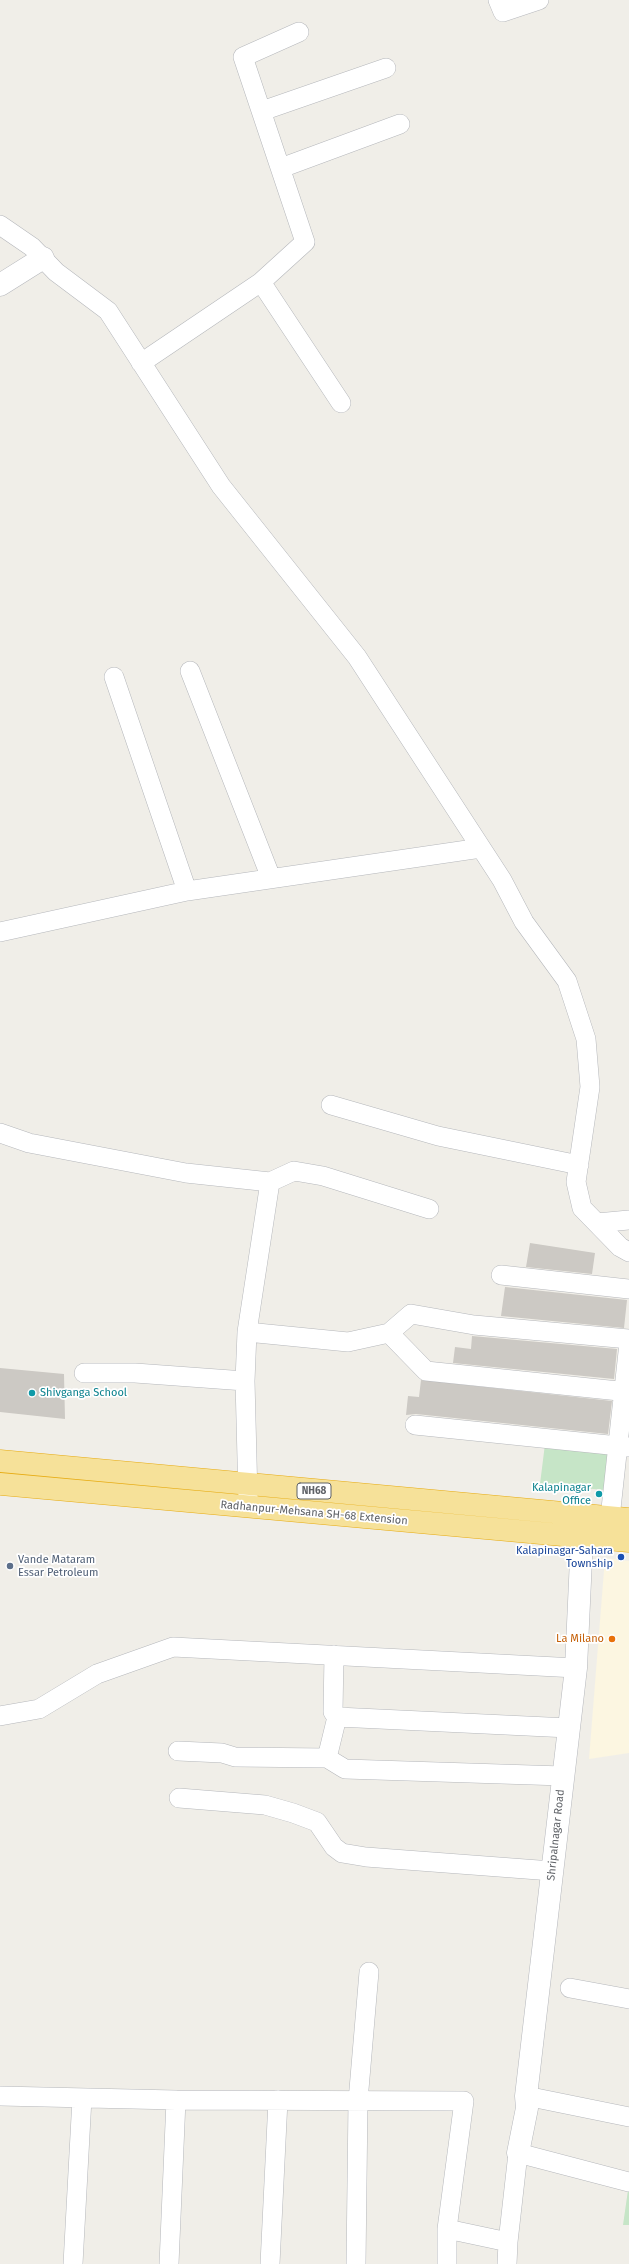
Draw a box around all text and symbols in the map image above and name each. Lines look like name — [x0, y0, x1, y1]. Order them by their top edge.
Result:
place label: Shivganga School — [40, 1386, 127, 1400]
marker: Shivganga School — [27, 1388, 37, 1398]
place label: Kalapinagar Office — [532, 1481, 591, 1507]
road number: NH68 — [297, 1483, 331, 1499]
marker: Kalapinagar Office — [594, 1489, 604, 1499]
street label: Radhanpur-Mehsana SH-68 Extension — [220, 1498, 408, 1528]
place label: Kalapinagar-Sahara Township — [516, 1544, 613, 1570]
marker: Kalapinagar-Sahara Township — [616, 1552, 626, 1562]
place label: Vande Mataram Essar Petroleum — [18, 1553, 98, 1579]
marker: Vande Mataram Essar Petroleum — [5, 1561, 15, 1571]
place label: La Milano — [556, 1632, 604, 1646]
marker: La Milano — [607, 1634, 617, 1644]
street label: Shripalnagar Road — [545, 1789, 567, 1881]

